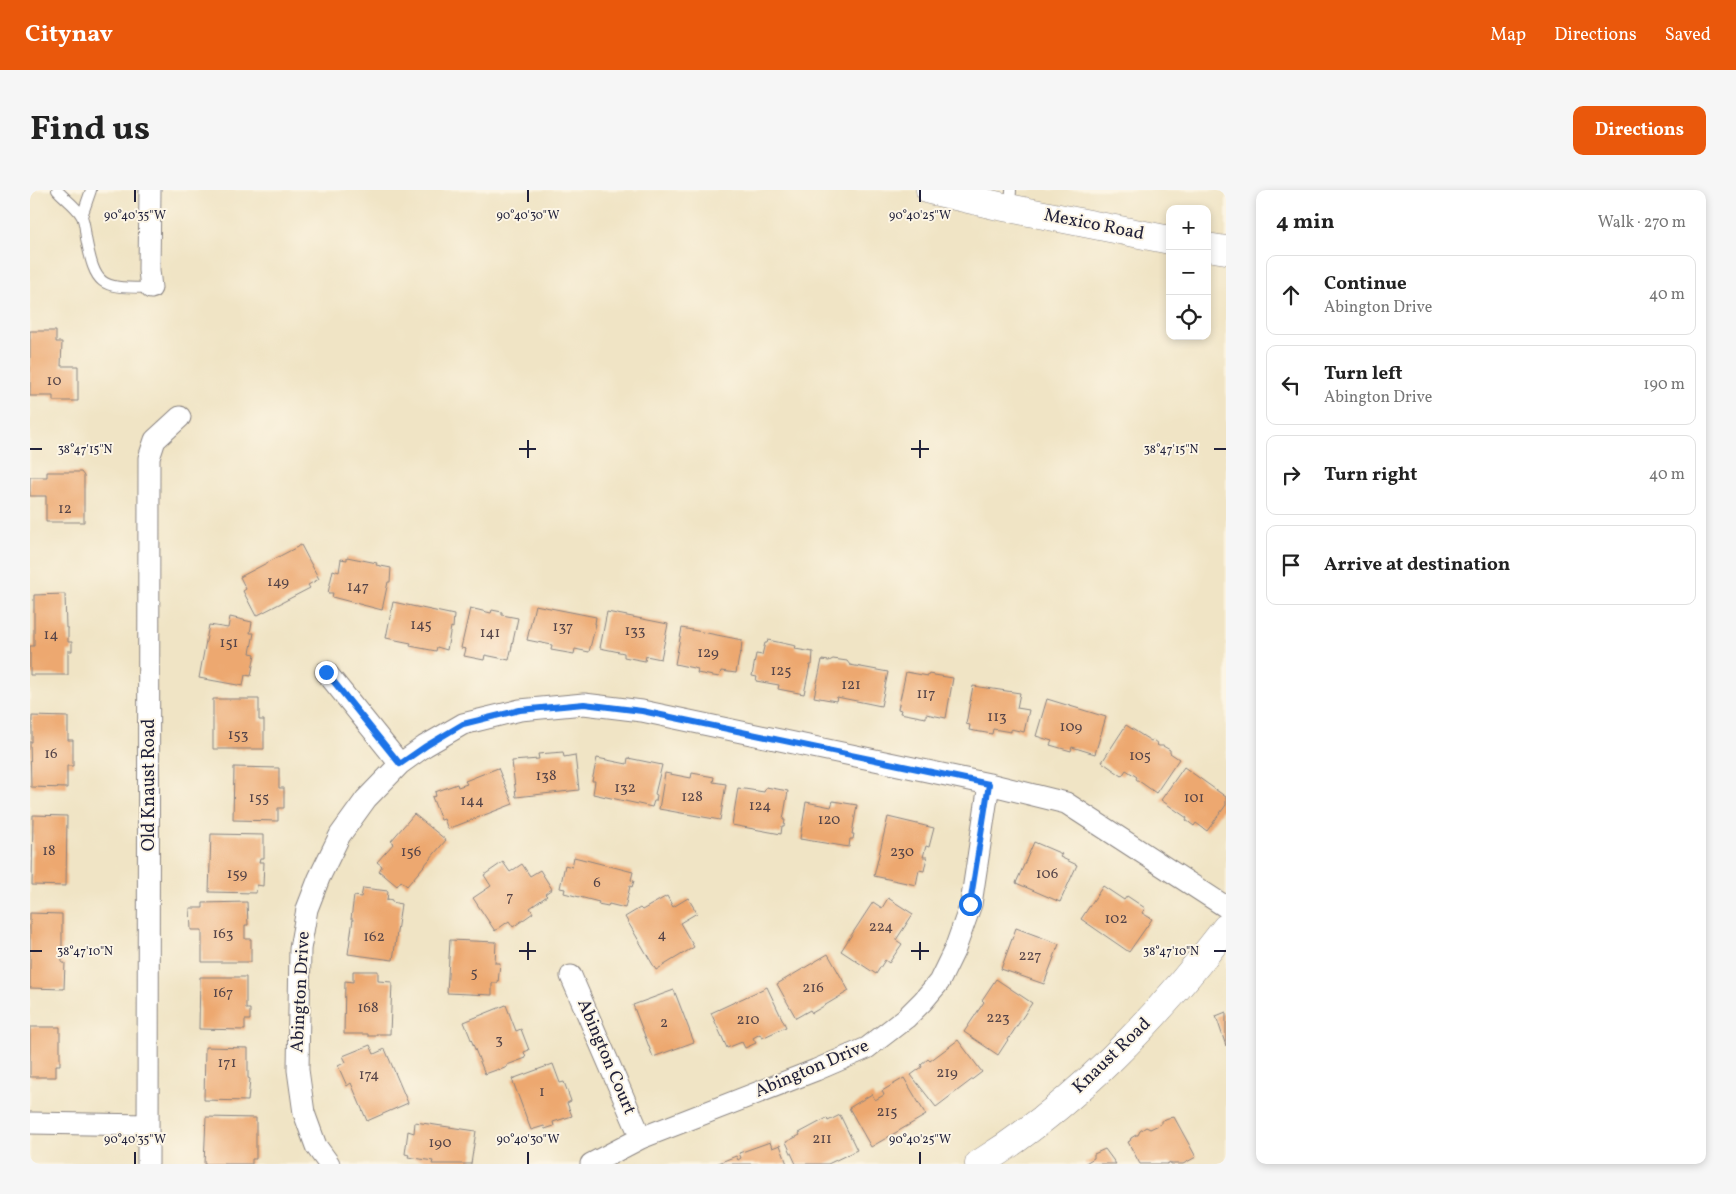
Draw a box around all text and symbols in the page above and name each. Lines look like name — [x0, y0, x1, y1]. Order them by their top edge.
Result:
text: Citynav — [25, 18, 113, 52]
text: Map — [1490, 23, 1526, 48]
text: Directions — [1554, 23, 1637, 48]
text: Saved — [1665, 23, 1711, 48]
text: Find us — [30, 106, 150, 154]
button: Directions — [1573, 106, 1706, 155]
street label: Mexico Road — [1042, 203, 1146, 247]
map controls — [1166, 205, 1211, 340]
button: + — [1166, 205, 1211, 250]
text: 90°40'35"W — [104, 208, 166, 224]
text: 90°40'30"W — [497, 208, 559, 224]
text: 90°40'25"W — [889, 208, 951, 224]
text: 4 min — [1276, 208, 1335, 237]
text: Walk · 270 m — [1598, 212, 1686, 234]
button: − — [1166, 250, 1211, 295]
text: Continue — [1324, 271, 1407, 297]
icon: ahead — [1277, 281, 1305, 309]
text: 40 m — [1649, 284, 1685, 306]
button: locate — [1166, 295, 1211, 340]
text: Abington Drive — [1324, 297, 1432, 319]
text: Turn left — [1324, 361, 1403, 387]
house number: 10 — [47, 371, 61, 392]
icon: left — [1277, 371, 1305, 399]
text: 190 m — [1643, 374, 1685, 396]
text: Abington Drive — [1324, 387, 1432, 409]
text: 38°47'15"N — [58, 442, 112, 458]
text: 38°47'15"N — [1144, 442, 1198, 458]
icon: right — [1277, 461, 1305, 489]
text: Turn right — [1324, 462, 1417, 488]
text: 40 m — [1649, 464, 1685, 486]
house number: 12 — [58, 499, 72, 520]
icon: arrive — [1277, 551, 1305, 579]
text: Arrive at destination — [1324, 552, 1510, 578]
house number: 149 — [267, 572, 289, 593]
house number: 147 — [347, 577, 369, 598]
house number: 145 — [410, 615, 432, 636]
house number: 137 — [553, 617, 573, 638]
house number: 133 — [624, 621, 646, 642]
house number: 141 — [480, 623, 500, 644]
house number: 14 — [44, 625, 58, 646]
house number: 151 — [220, 633, 238, 654]
house number: 129 — [697, 643, 719, 664]
route end — [315, 661, 338, 684]
house number: 125 — [770, 661, 792, 682]
house number: 121 — [841, 675, 861, 696]
house number: 117 — [917, 684, 935, 705]
house number: 113 — [987, 707, 1007, 728]
house number: 109 — [1060, 717, 1083, 738]
street label: Old Knaust Road — [137, 719, 162, 851]
house number: 153 — [228, 725, 248, 746]
house number: 16 — [44, 744, 58, 765]
house number: 105 — [1129, 746, 1151, 767]
house number: 138 — [535, 766, 557, 787]
house number: 132 — [614, 778, 636, 799]
house number: 128 — [681, 787, 703, 808]
house number: 155 — [249, 788, 269, 809]
house number: 101 — [1184, 788, 1204, 809]
house number: 144 — [460, 791, 484, 812]
house number: 124 — [749, 796, 771, 817]
house number: 120 — [818, 810, 840, 831]
house number: 18 — [42, 841, 56, 862]
house number: 156 — [401, 842, 421, 863]
house number: 230 — [890, 842, 914, 863]
house number: 159 — [227, 864, 247, 885]
house number: 106 — [1036, 864, 1058, 885]
house number: 6 — [593, 873, 601, 894]
house number: 7 — [506, 887, 514, 908]
route start — [959, 893, 982, 916]
house number: 102 — [1105, 909, 1127, 930]
house number: 224 — [869, 917, 893, 938]
house number: 163 — [213, 924, 233, 945]
house number: 4 — [658, 925, 667, 946]
house number: 162 — [363, 927, 385, 948]
street label: Abington Drive — [285, 930, 317, 1054]
text: 38°47'10"N — [57, 944, 113, 960]
text: 38°47'10"N — [1143, 944, 1199, 960]
house number: 227 — [1018, 946, 1042, 967]
house number: 5 — [470, 963, 478, 984]
house number: 216 — [802, 978, 824, 999]
house number: 167 — [213, 983, 233, 1004]
street label: Abington Court — [570, 995, 642, 1119]
house number: 168 — [357, 998, 379, 1019]
house number: 223 — [986, 1008, 1010, 1029]
house number: 210 — [737, 1010, 759, 1031]
street label: Knaust Road — [1067, 1012, 1157, 1100]
house number: 2 — [660, 1013, 668, 1034]
house number: 3 — [495, 1030, 503, 1051]
street label: Abington Drive — [751, 1034, 873, 1104]
house number: 171 — [218, 1053, 236, 1074]
house number: 219 — [936, 1063, 958, 1084]
house number: 174 — [359, 1065, 379, 1086]
house number: 1 — [539, 1082, 545, 1103]
house number: 215 — [876, 1102, 898, 1123]
house number: 211 — [812, 1129, 832, 1150]
text: 90°40'35"W — [104, 1132, 166, 1148]
text: 90°40'30"W — [497, 1132, 559, 1148]
text: 90°40'25"W — [889, 1132, 951, 1148]
house number: 190 — [429, 1133, 451, 1154]

